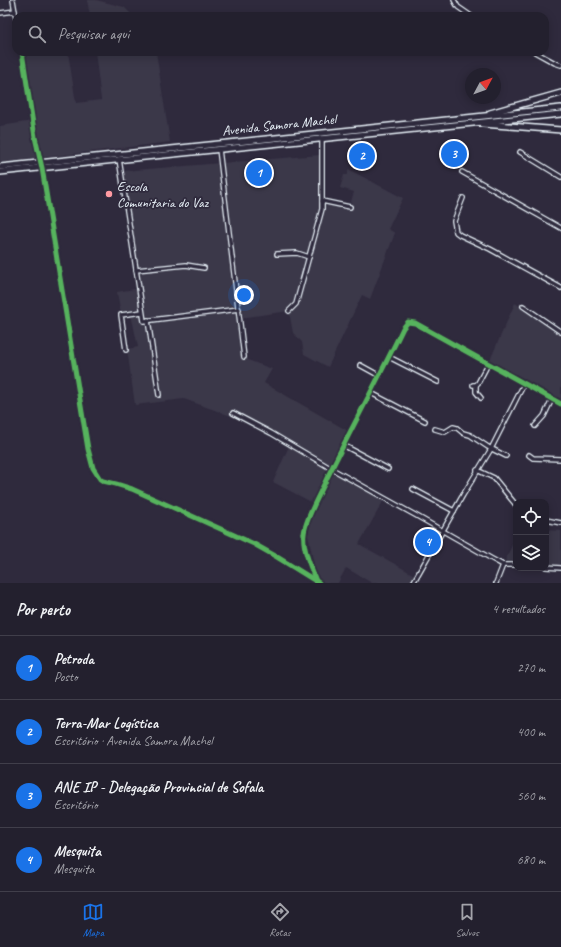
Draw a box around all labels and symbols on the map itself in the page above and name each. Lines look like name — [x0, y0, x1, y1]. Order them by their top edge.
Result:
north arrow — [465, 68, 501, 104]
street label: Avenida Samora Machel — [221, 110, 339, 139]
pin: 3 — [441, 139, 467, 169]
pin: 2 — [349, 141, 375, 171]
pin: 1 — [246, 158, 272, 188]
place label: Escola Comunitaria do Vaz — [117, 178, 210, 211]
marker: Escola Comunitaria do Vaz — [104, 189, 114, 199]
your location — [234, 285, 254, 305]
pin: 4 — [415, 527, 441, 557]

